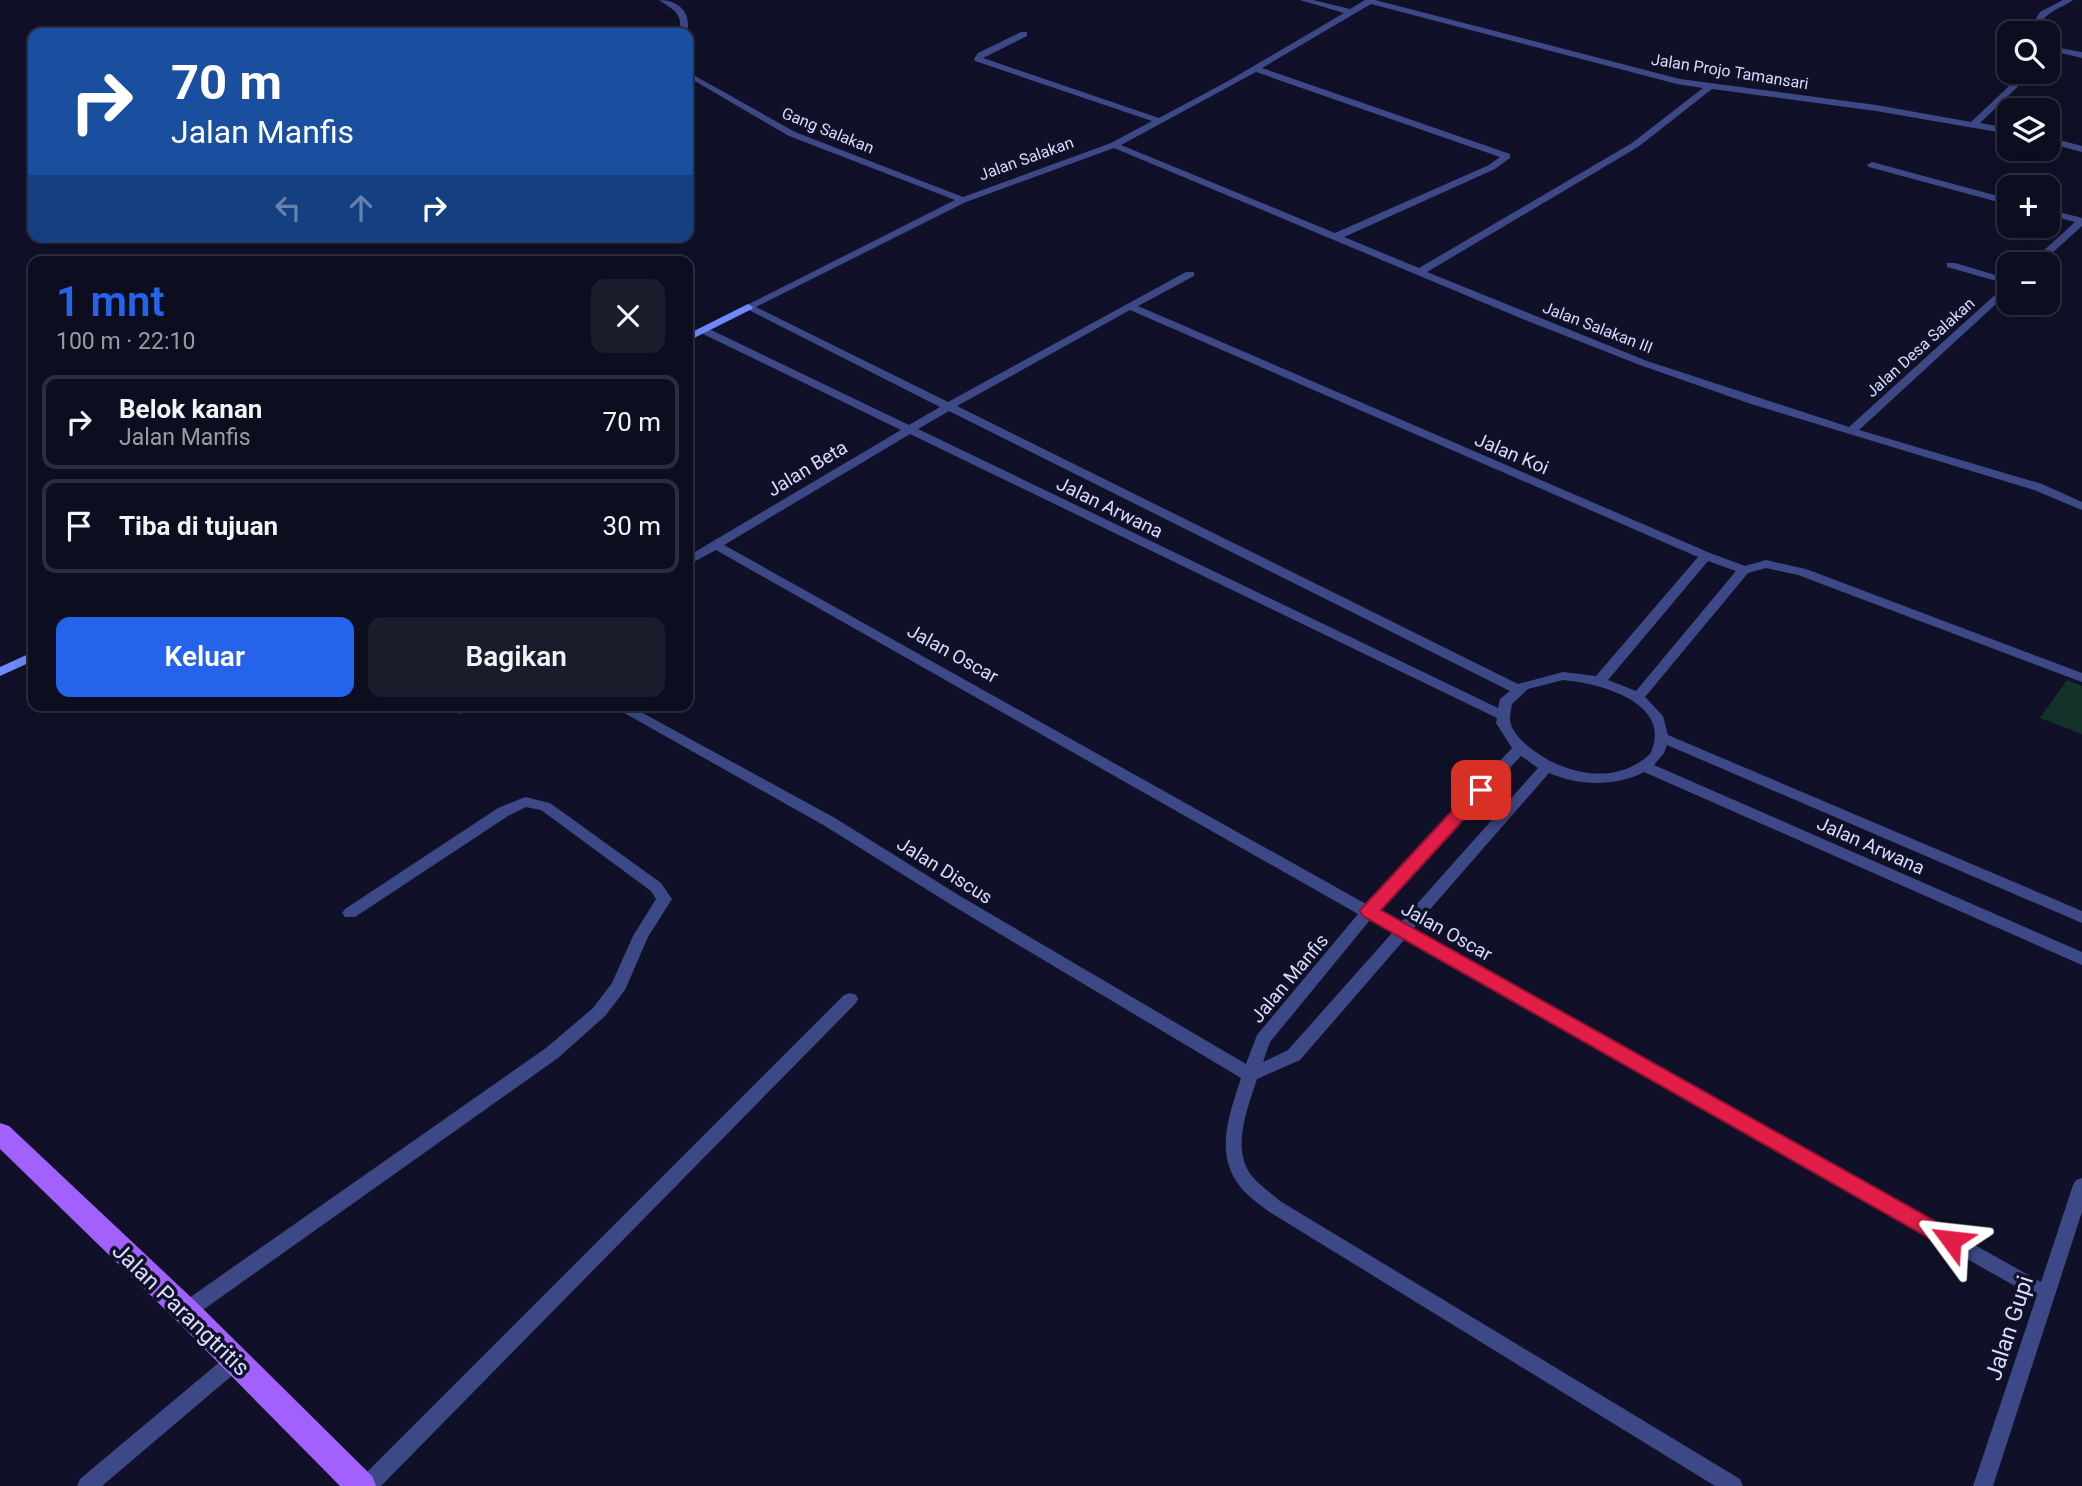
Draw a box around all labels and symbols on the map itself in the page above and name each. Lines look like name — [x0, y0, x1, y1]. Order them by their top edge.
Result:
street label: Jalan Projo Tamansari — [1650, 50, 1810, 93]
street label: Gang Salakan — [779, 103, 877, 158]
street label: Jalan Salakan — [976, 133, 1076, 184]
street label: Jalan Desa Salakan — [1862, 294, 1978, 401]
street label: Jalan Salakan III — [1540, 298, 1656, 357]
street label: Jalan Koi — [1471, 428, 1552, 479]
street label: Jalan Beta — [763, 436, 852, 501]
street label: Jalan Arwana — [1053, 472, 1167, 543]
street label: Jalan Oscar — [903, 619, 1003, 688]
pin — [1451, 760, 1511, 820]
street label: Jalan Arwana — [1813, 811, 1928, 879]
street label: Jalan Discus — [893, 832, 997, 909]
street label: Jalan Oscar — [1397, 897, 1497, 966]
street label: Jalan Manfis — [1246, 929, 1333, 1027]
position arrow — [1914, 1203, 1988, 1277]
street label: Jalan Parangtritis — [107, 1237, 255, 1382]
street label: Jalan Gupi — [1980, 1272, 2039, 1384]

